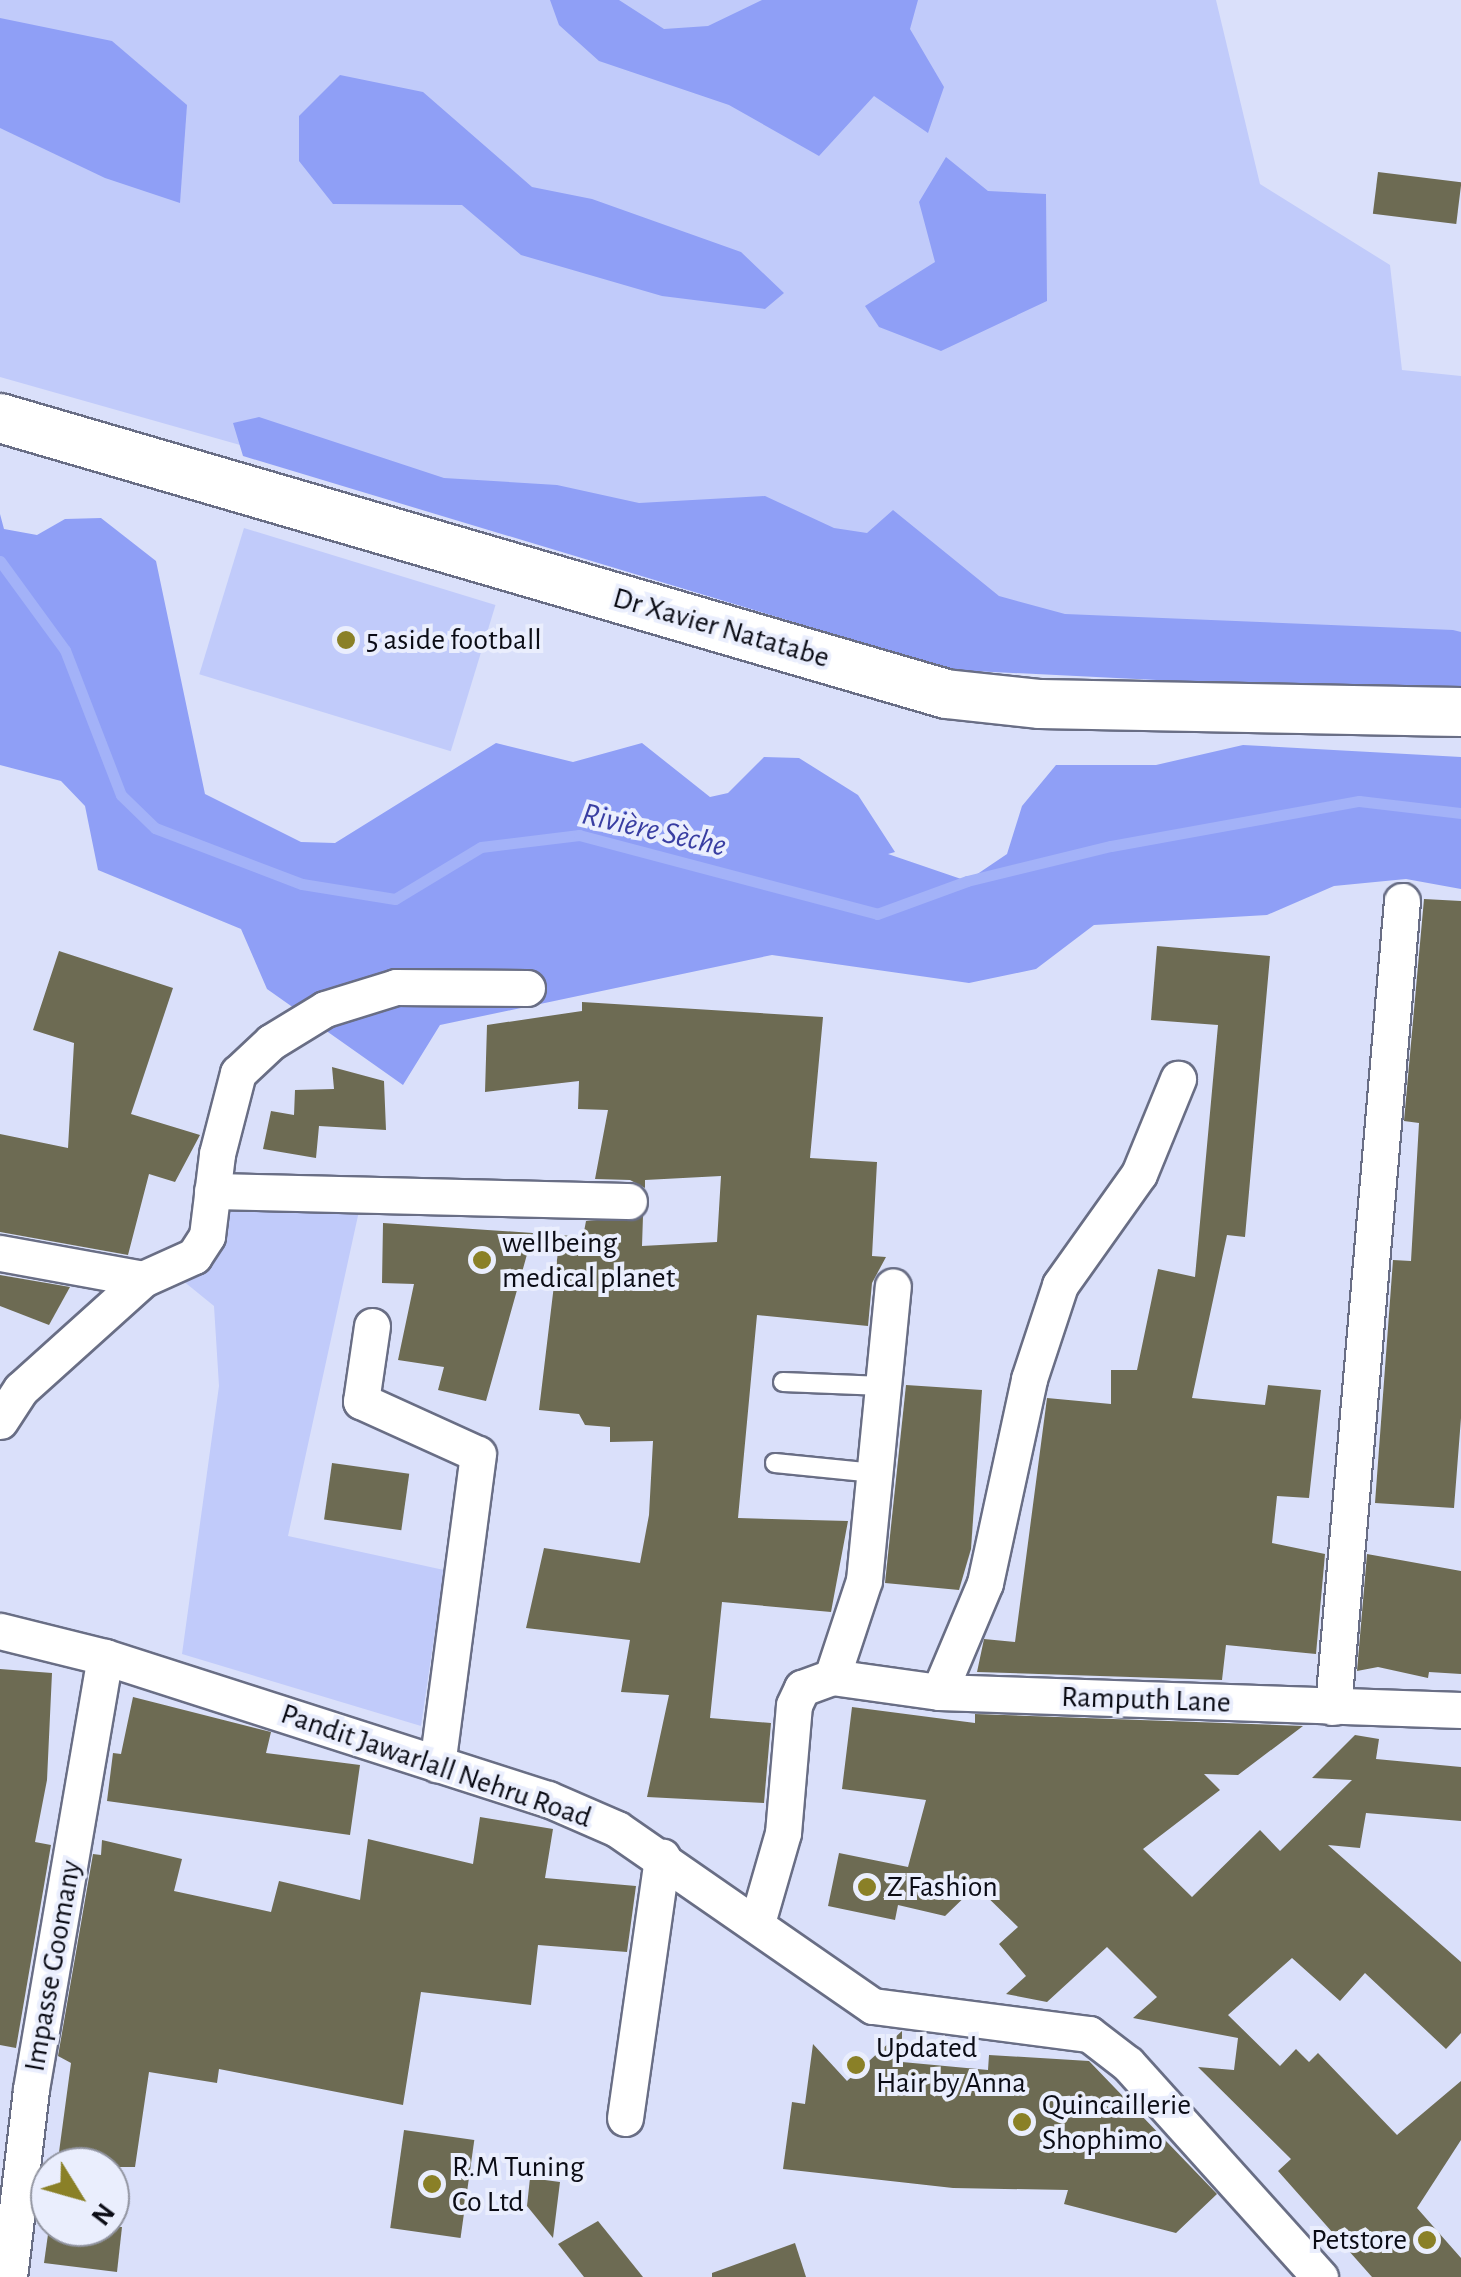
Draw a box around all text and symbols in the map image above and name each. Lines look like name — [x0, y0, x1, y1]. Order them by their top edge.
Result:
street label: Dr Xavier Natatabe — [609, 580, 833, 676]
place label: 5 aside football — [366, 622, 542, 658]
marker: 5 aside football — [335, 629, 357, 651]
water label: Rivière Sèche — [578, 795, 730, 865]
place label: wellbeing medical planet — [502, 1225, 675, 1296]
marker: wellbeing medical planet — [471, 1249, 493, 1271]
street label: Ramputh Lane — [1061, 1679, 1231, 1721]
street label: Pandit Jawarlall Nehru Road — [276, 1696, 596, 1836]
street label: Impasse Goomany — [17, 1858, 89, 2074]
place label: Z Fashion — [887, 1869, 998, 1905]
marker: Z Fashion — [856, 1876, 878, 1898]
place label: Updated Hair by Anna — [876, 2030, 1026, 2100]
marker: Updated Hair by Anna — [845, 2054, 867, 2076]
place label: Quincaillerie Shophimo — [1042, 2087, 1191, 2158]
marker: Quincaillerie Shophimo — [1011, 2111, 1033, 2133]
north arrow — [30, 2147, 130, 2247]
place label: R.M Tuning Co Ltd — [452, 2149, 584, 2220]
marker: R.M Tuning Co Ltd — [421, 2173, 443, 2195]
text: N — [85, 2198, 119, 2230]
place label: Petstore — [1311, 2222, 1407, 2258]
marker: Petstore — [1416, 2229, 1438, 2251]

